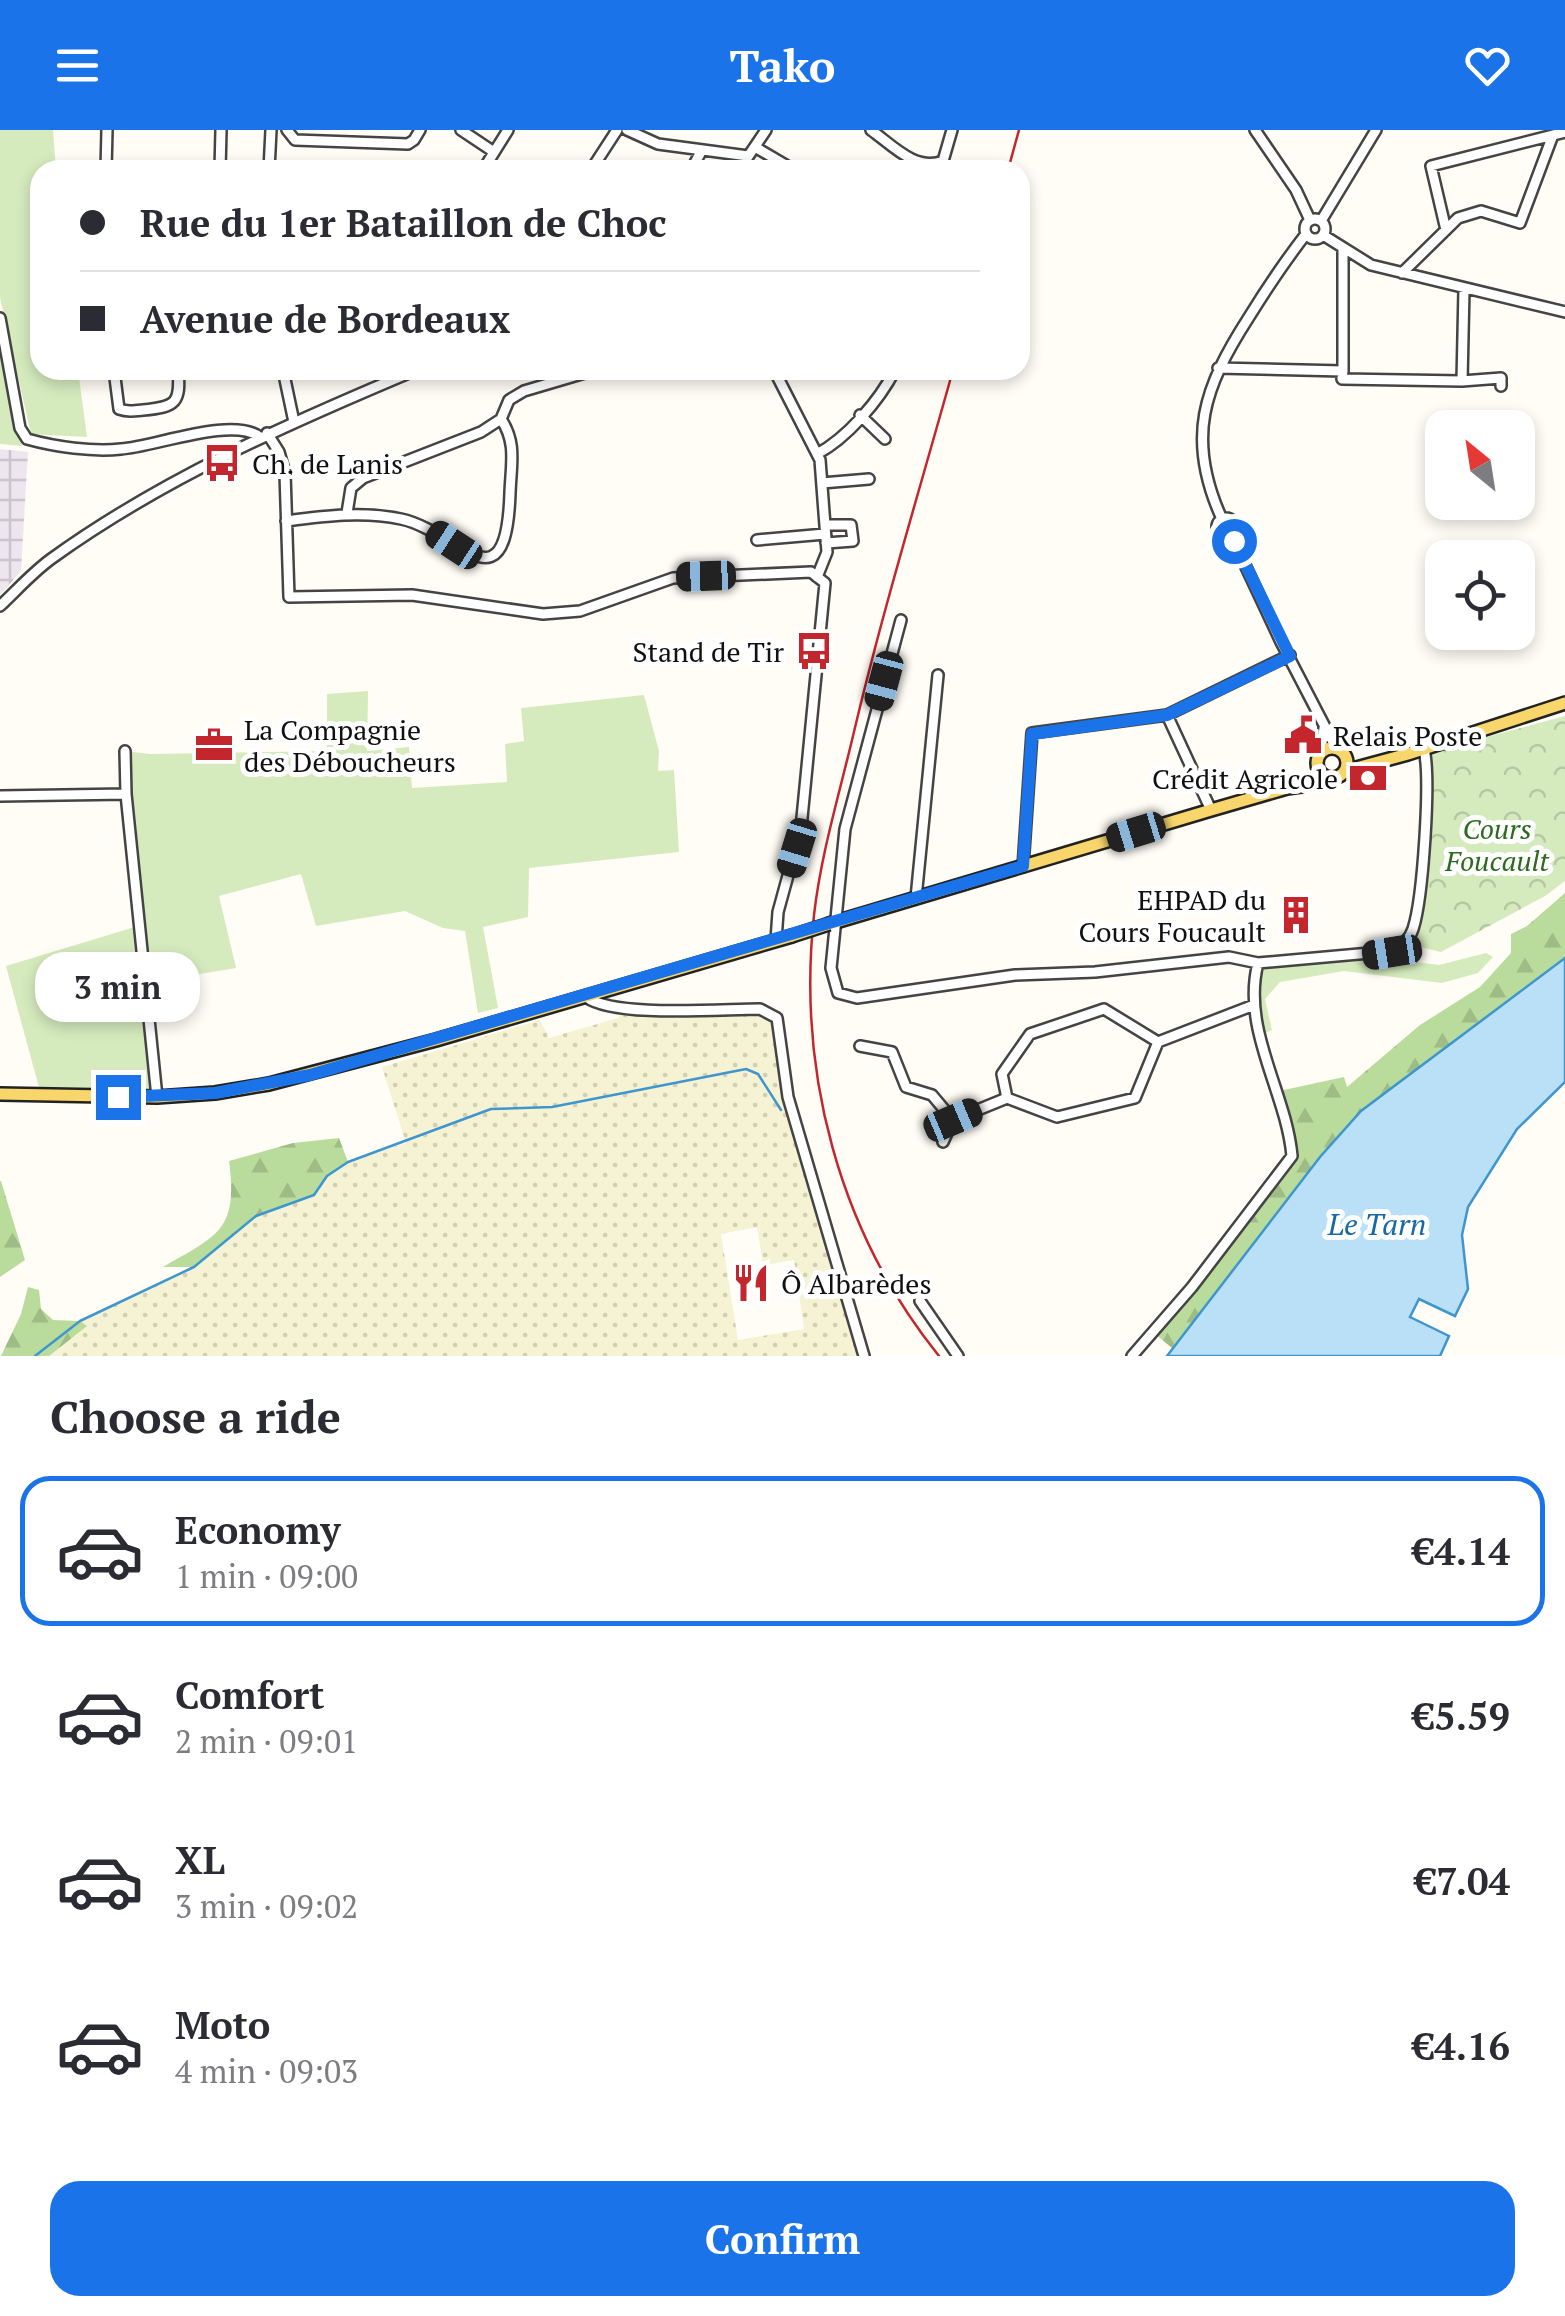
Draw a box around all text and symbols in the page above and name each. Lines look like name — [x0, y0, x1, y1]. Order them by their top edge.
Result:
text: Tako — [729, 35, 836, 95]
icon: menu — [50, 38, 105, 93]
icon: heart — [1460, 38, 1515, 93]
text: Rue du 1er Bataillon de Choc — [140, 198, 667, 248]
text: Avenue de Bordeaux — [140, 294, 510, 344]
north arrow — [1425, 410, 1535, 520]
map controls — [1425, 410, 1535, 650]
bus stop icon: Ch. de Lanis — [201, 442, 243, 484]
place label: Ch. de Lanis — [252, 445, 403, 482]
car — [421, 516, 487, 574]
route start — [1212, 519, 1257, 564]
button: locate — [1425, 540, 1535, 650]
car — [675, 560, 737, 592]
bus stop icon: Stand de Tir — [793, 630, 835, 672]
place label: Stand de Tir — [633, 633, 784, 670]
car — [862, 648, 906, 714]
place label: La Compagnie des Déboucheurs — [244, 711, 456, 780]
public building icon: Relais Poste — [1282, 714, 1324, 756]
place label: Relais Poste — [1333, 717, 1482, 754]
office icon: La Compagnie des Déboucheurs — [193, 724, 235, 766]
bank icon: Crédit Agricole — [1347, 757, 1389, 799]
place label: Crédit Agricole — [1152, 760, 1338, 797]
car — [1103, 809, 1169, 855]
park label: Cours Foucault — [1444, 810, 1549, 879]
car — [774, 815, 820, 881]
place label: EHPAD du Cours Foucault — [1079, 881, 1267, 950]
building icon: EHPAD du Cours Foucault — [1275, 894, 1317, 936]
car — [1360, 932, 1424, 972]
callout: 3 min — [36, 952, 200, 1022]
text: 3 min — [74, 966, 161, 1008]
route end — [96, 1075, 141, 1120]
car — [920, 1094, 986, 1146]
water label: Le Tarn — [1327, 1204, 1426, 1244]
restaurant icon: Ô Albarèdes — [730, 1262, 772, 1304]
place label: Ô Albarèdes — [781, 1265, 932, 1302]
text: Choose a ride — [50, 1386, 341, 1446]
text: Economy — [175, 1505, 341, 1555]
icon: car — [55, 1506, 145, 1596]
text: €4.14 — [1413, 1526, 1510, 1576]
text: 1 min · 09:00 — [175, 1555, 358, 1597]
text: Comfort — [175, 1670, 324, 1720]
icon: car — [55, 1671, 145, 1761]
text: €5.59 — [1413, 1691, 1510, 1741]
text: 2 min · 09:01 — [175, 1720, 358, 1762]
text: XL — [175, 1835, 225, 1885]
icon: car — [55, 1836, 145, 1926]
text: €7.04 — [1415, 1856, 1510, 1906]
text: 3 min · 09:02 — [175, 1885, 358, 1927]
text: Moto — [175, 2000, 270, 2050]
icon: car — [55, 2001, 145, 2091]
text: €4.16 — [1413, 2021, 1510, 2071]
text: 4 min · 09:03 — [175, 2050, 358, 2092]
button: Confirm — [50, 2181, 1515, 2296]

